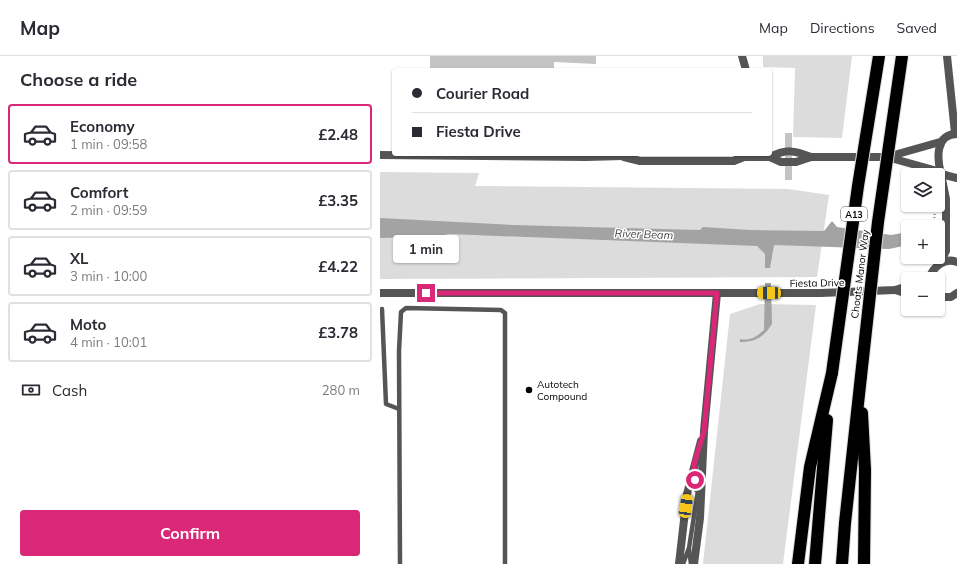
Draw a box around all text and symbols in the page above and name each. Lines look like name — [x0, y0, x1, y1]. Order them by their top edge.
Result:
text: Map — [20, 16, 60, 40]
text: Map — [759, 19, 788, 37]
text: Directions — [810, 19, 875, 37]
text: Saved — [897, 19, 937, 37]
text: Choose a ride — [20, 68, 137, 91]
text: Courier Road — [436, 84, 529, 103]
icon: car — [22, 116, 58, 152]
text: Economy — [70, 117, 135, 136]
text: Fiesta Drive — [436, 122, 521, 141]
text: £2.48 — [318, 125, 358, 144]
text: 1 min · 09:58 — [70, 136, 147, 152]
map controls — [901, 168, 945, 316]
button: layers — [901, 168, 945, 212]
icon: car — [22, 182, 58, 218]
text: Comfort — [70, 183, 128, 202]
text: £3.35 — [318, 191, 358, 210]
text: 2 min · 09:59 — [70, 202, 147, 218]
road number: A13 — [841, 207, 867, 221]
button: + — [901, 220, 945, 264]
water label: River Beam — [614, 226, 674, 242]
street label: Choats Manor Way — [848, 228, 872, 319]
callout: 1 min — [393, 235, 459, 263]
text: 1 min — [409, 241, 443, 257]
icon: car — [22, 248, 58, 284]
text: XL — [70, 249, 88, 268]
text: £4.22 — [318, 257, 358, 276]
text: 3 min · 10:00 — [70, 268, 147, 284]
button: − — [901, 272, 945, 316]
street label: Fiesta Drive — [790, 276, 844, 290]
route end — [417, 284, 435, 302]
car — [757, 287, 781, 299]
icon: car — [22, 314, 58, 350]
text: Moto — [70, 315, 106, 334]
text: £3.78 — [318, 323, 358, 342]
text: 4 min · 10:01 — [70, 334, 147, 350]
place label: Autotech Compound — [537, 378, 587, 403]
icon: cash — [20, 379, 42, 401]
text: Cash — [52, 381, 87, 400]
text: 280 m — [322, 382, 360, 398]
marker: Autotech Compound — [524, 385, 534, 395]
route start — [686, 471, 704, 489]
car — [678, 493, 694, 519]
button: Confirm — [20, 510, 360, 556]

